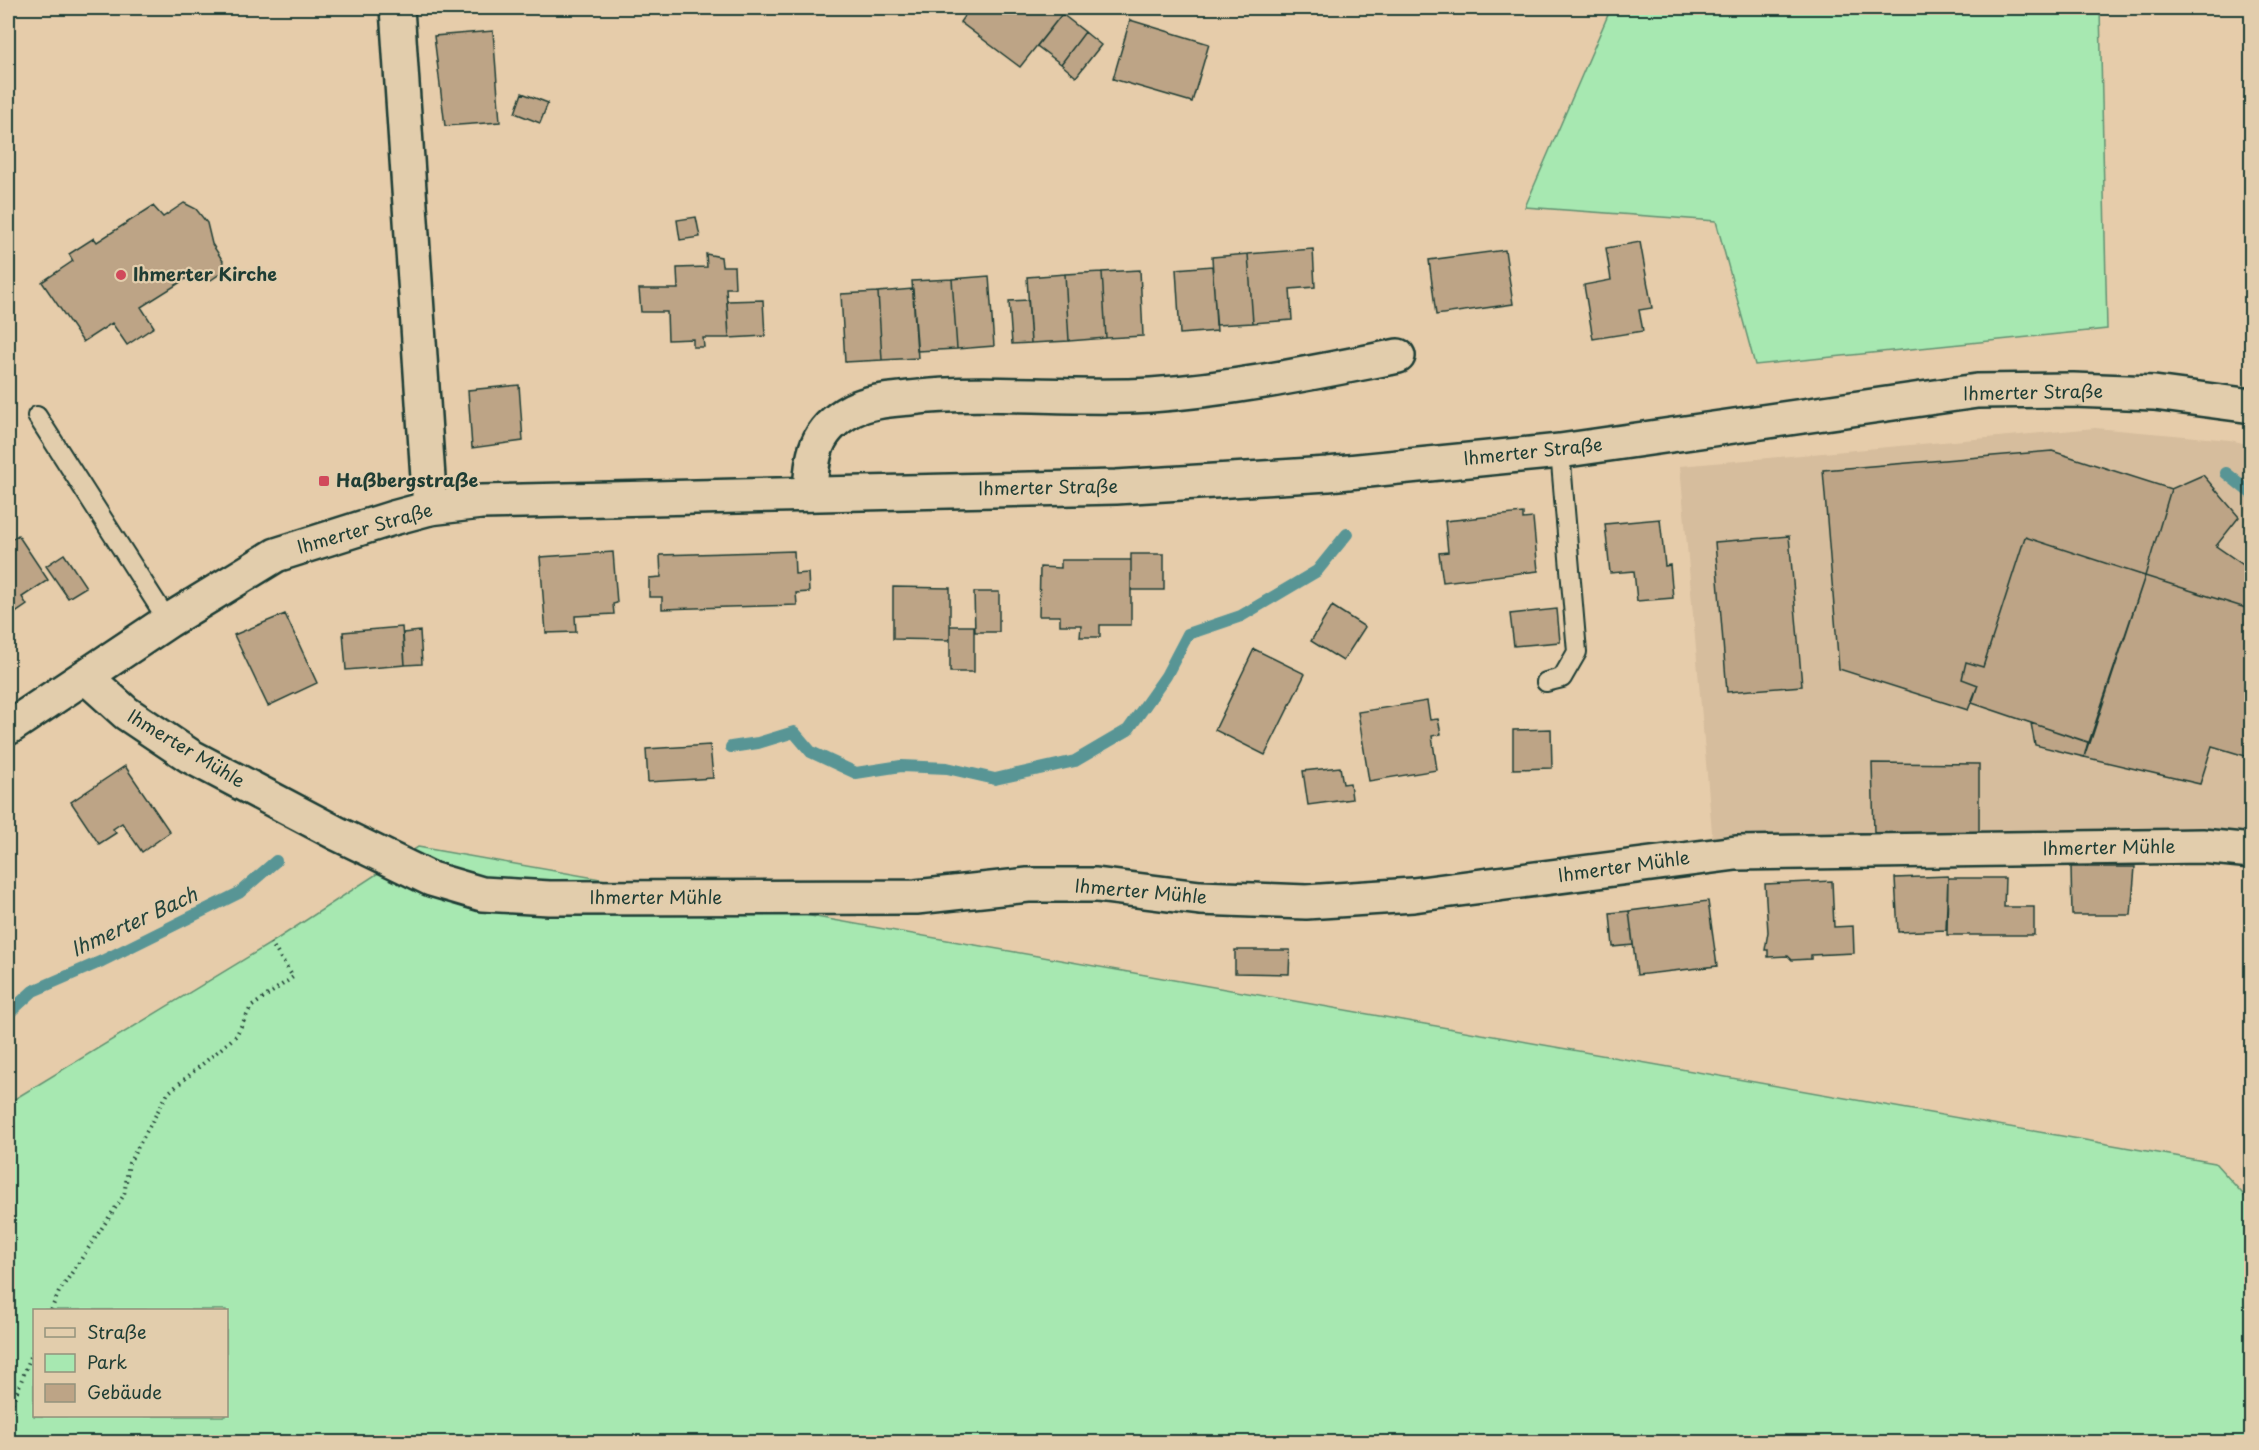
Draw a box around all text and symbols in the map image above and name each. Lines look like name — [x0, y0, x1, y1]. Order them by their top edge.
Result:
place label: Ihmerter Kirche — [133, 260, 277, 287]
marker: Ihmerter Kirche — [114, 268, 128, 282]
street label: Ihmerter Straße — [1963, 377, 2103, 406]
street label: Ihmerter Straße — [1462, 430, 1604, 471]
place label: Haßbergstraße — [336, 466, 479, 493]
street label: Ihmerter Straße — [978, 472, 1118, 501]
marker: Haßbergstraße — [317, 474, 331, 488]
street label: Ihmerter Straße — [294, 495, 435, 560]
street label: Ihmerter Mühle — [123, 702, 251, 794]
street label: Ihmerter Mühle — [2042, 832, 2176, 861]
street label: Ihmerter Mühle — [1556, 843, 1691, 888]
street label: Ihmerter Mühle — [1074, 871, 1209, 910]
water label: Ihmerter Bach — [65, 879, 202, 964]
street label: Ihmerter Mühle — [590, 883, 722, 910]
legend — [33, 1309, 228, 1417]
text: Straße — [87, 1318, 147, 1345]
text: Park — [87, 1348, 127, 1375]
text: Gebäude — [87, 1378, 162, 1405]

